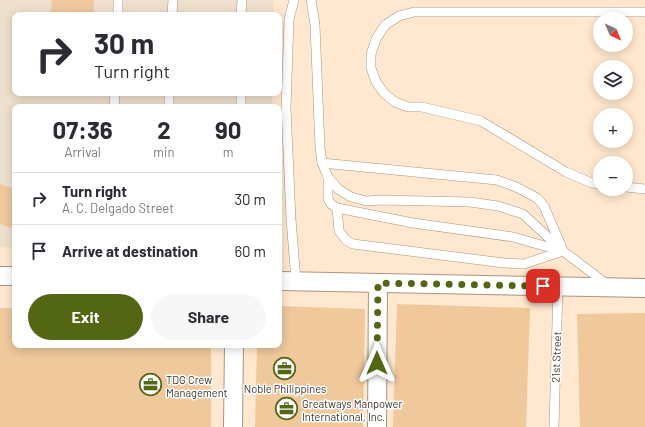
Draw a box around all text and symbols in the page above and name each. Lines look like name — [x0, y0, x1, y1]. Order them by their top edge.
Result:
north arrow — [593, 12, 633, 52]
map controls — [593, 12, 633, 196]
text: 30 m — [94, 26, 154, 60]
icon: right — [28, 28, 80, 80]
text: Turn right — [94, 60, 170, 82]
button: layers — [593, 60, 633, 100]
button: + — [593, 108, 633, 148]
text: 07:36 — [53, 115, 113, 144]
text: 2 — [157, 115, 171, 144]
text: 90 — [215, 115, 241, 144]
text: Arrival — [64, 144, 101, 160]
text: min — [153, 144, 174, 160]
text: m — [223, 144, 234, 160]
button: − — [593, 156, 633, 196]
text: Turn right — [62, 182, 127, 200]
icon: right — [28, 188, 50, 210]
text: 30 m — [234, 190, 266, 208]
text: A. C. Delgado Street — [62, 200, 174, 216]
icon: arrive — [28, 240, 50, 262]
text: Arrive at destination — [62, 242, 198, 260]
text: 60 m — [234, 242, 266, 260]
pin — [526, 269, 560, 303]
icon: arrive — [532, 275, 554, 297]
button: Exit — [28, 294, 143, 340]
button: Share — [151, 294, 266, 340]
street label: 21st Street — [549, 331, 563, 383]
position arrow — [356, 342, 398, 384]
office icon: Noble Philippines — [272, 355, 298, 381]
office icon: TDG Crew Management — [138, 372, 164, 398]
place label: TDG Crew Management — [166, 373, 228, 399]
place label: Noble Philippines — [244, 382, 326, 395]
office icon: Greatways Manpower International, Inc. — [273, 396, 299, 422]
place label: Greatways Manpower International, Inc. — [302, 397, 402, 423]

